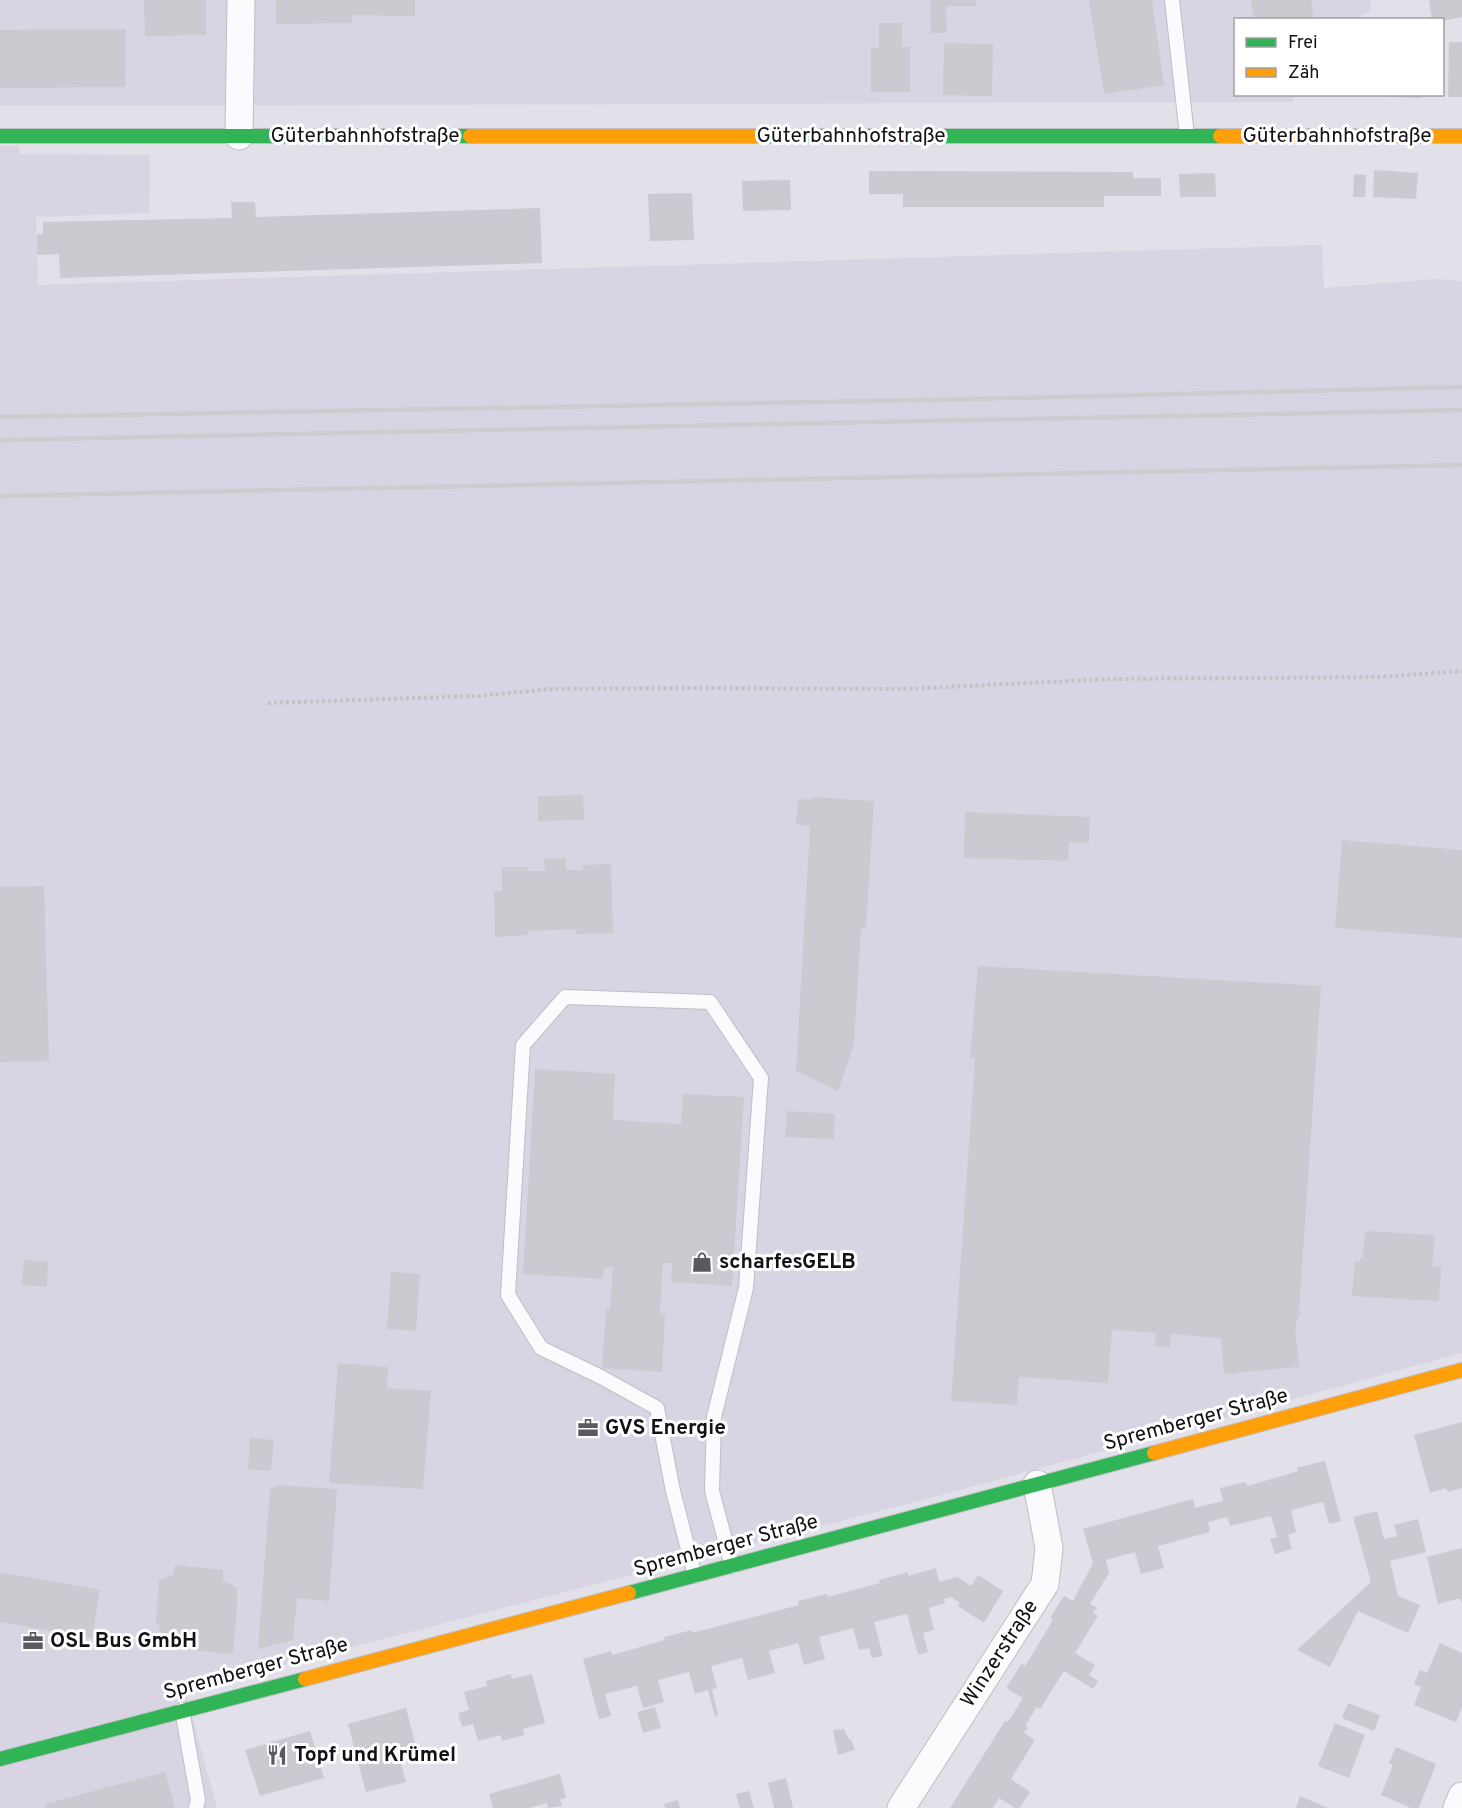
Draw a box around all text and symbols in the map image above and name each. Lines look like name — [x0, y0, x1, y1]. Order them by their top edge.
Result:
legend — [1234, 18, 1444, 96]
text: Frei — [1288, 32, 1318, 55]
text: Zäh — [1288, 62, 1319, 85]
street label: Güterbahnhofstraße — [270, 123, 460, 150]
street label: Güterbahnhofstraße — [756, 123, 946, 150]
street label: Güterbahnhofstraße — [1242, 123, 1432, 150]
place label: scharfesGELB — [719, 1249, 856, 1276]
shop icon: scharfesGELB — [690, 1250, 714, 1274]
street label: Spremberger Straße — [1101, 1382, 1291, 1458]
place label: GVS Energie — [605, 1415, 726, 1442]
office icon: GVS Energie — [576, 1416, 600, 1440]
street label: Spremberger Straße — [631, 1508, 821, 1584]
street label: Winzerstraße — [955, 1595, 1045, 1713]
place label: OSL Bus GmbH — [50, 1628, 197, 1655]
office icon: OSL Bus GmbH — [21, 1629, 45, 1653]
street label: Spremberger Straße — [161, 1631, 351, 1707]
place label: Topf und Krümel — [294, 1742, 456, 1769]
restaurant icon: Topf und Krümel — [265, 1743, 289, 1767]

